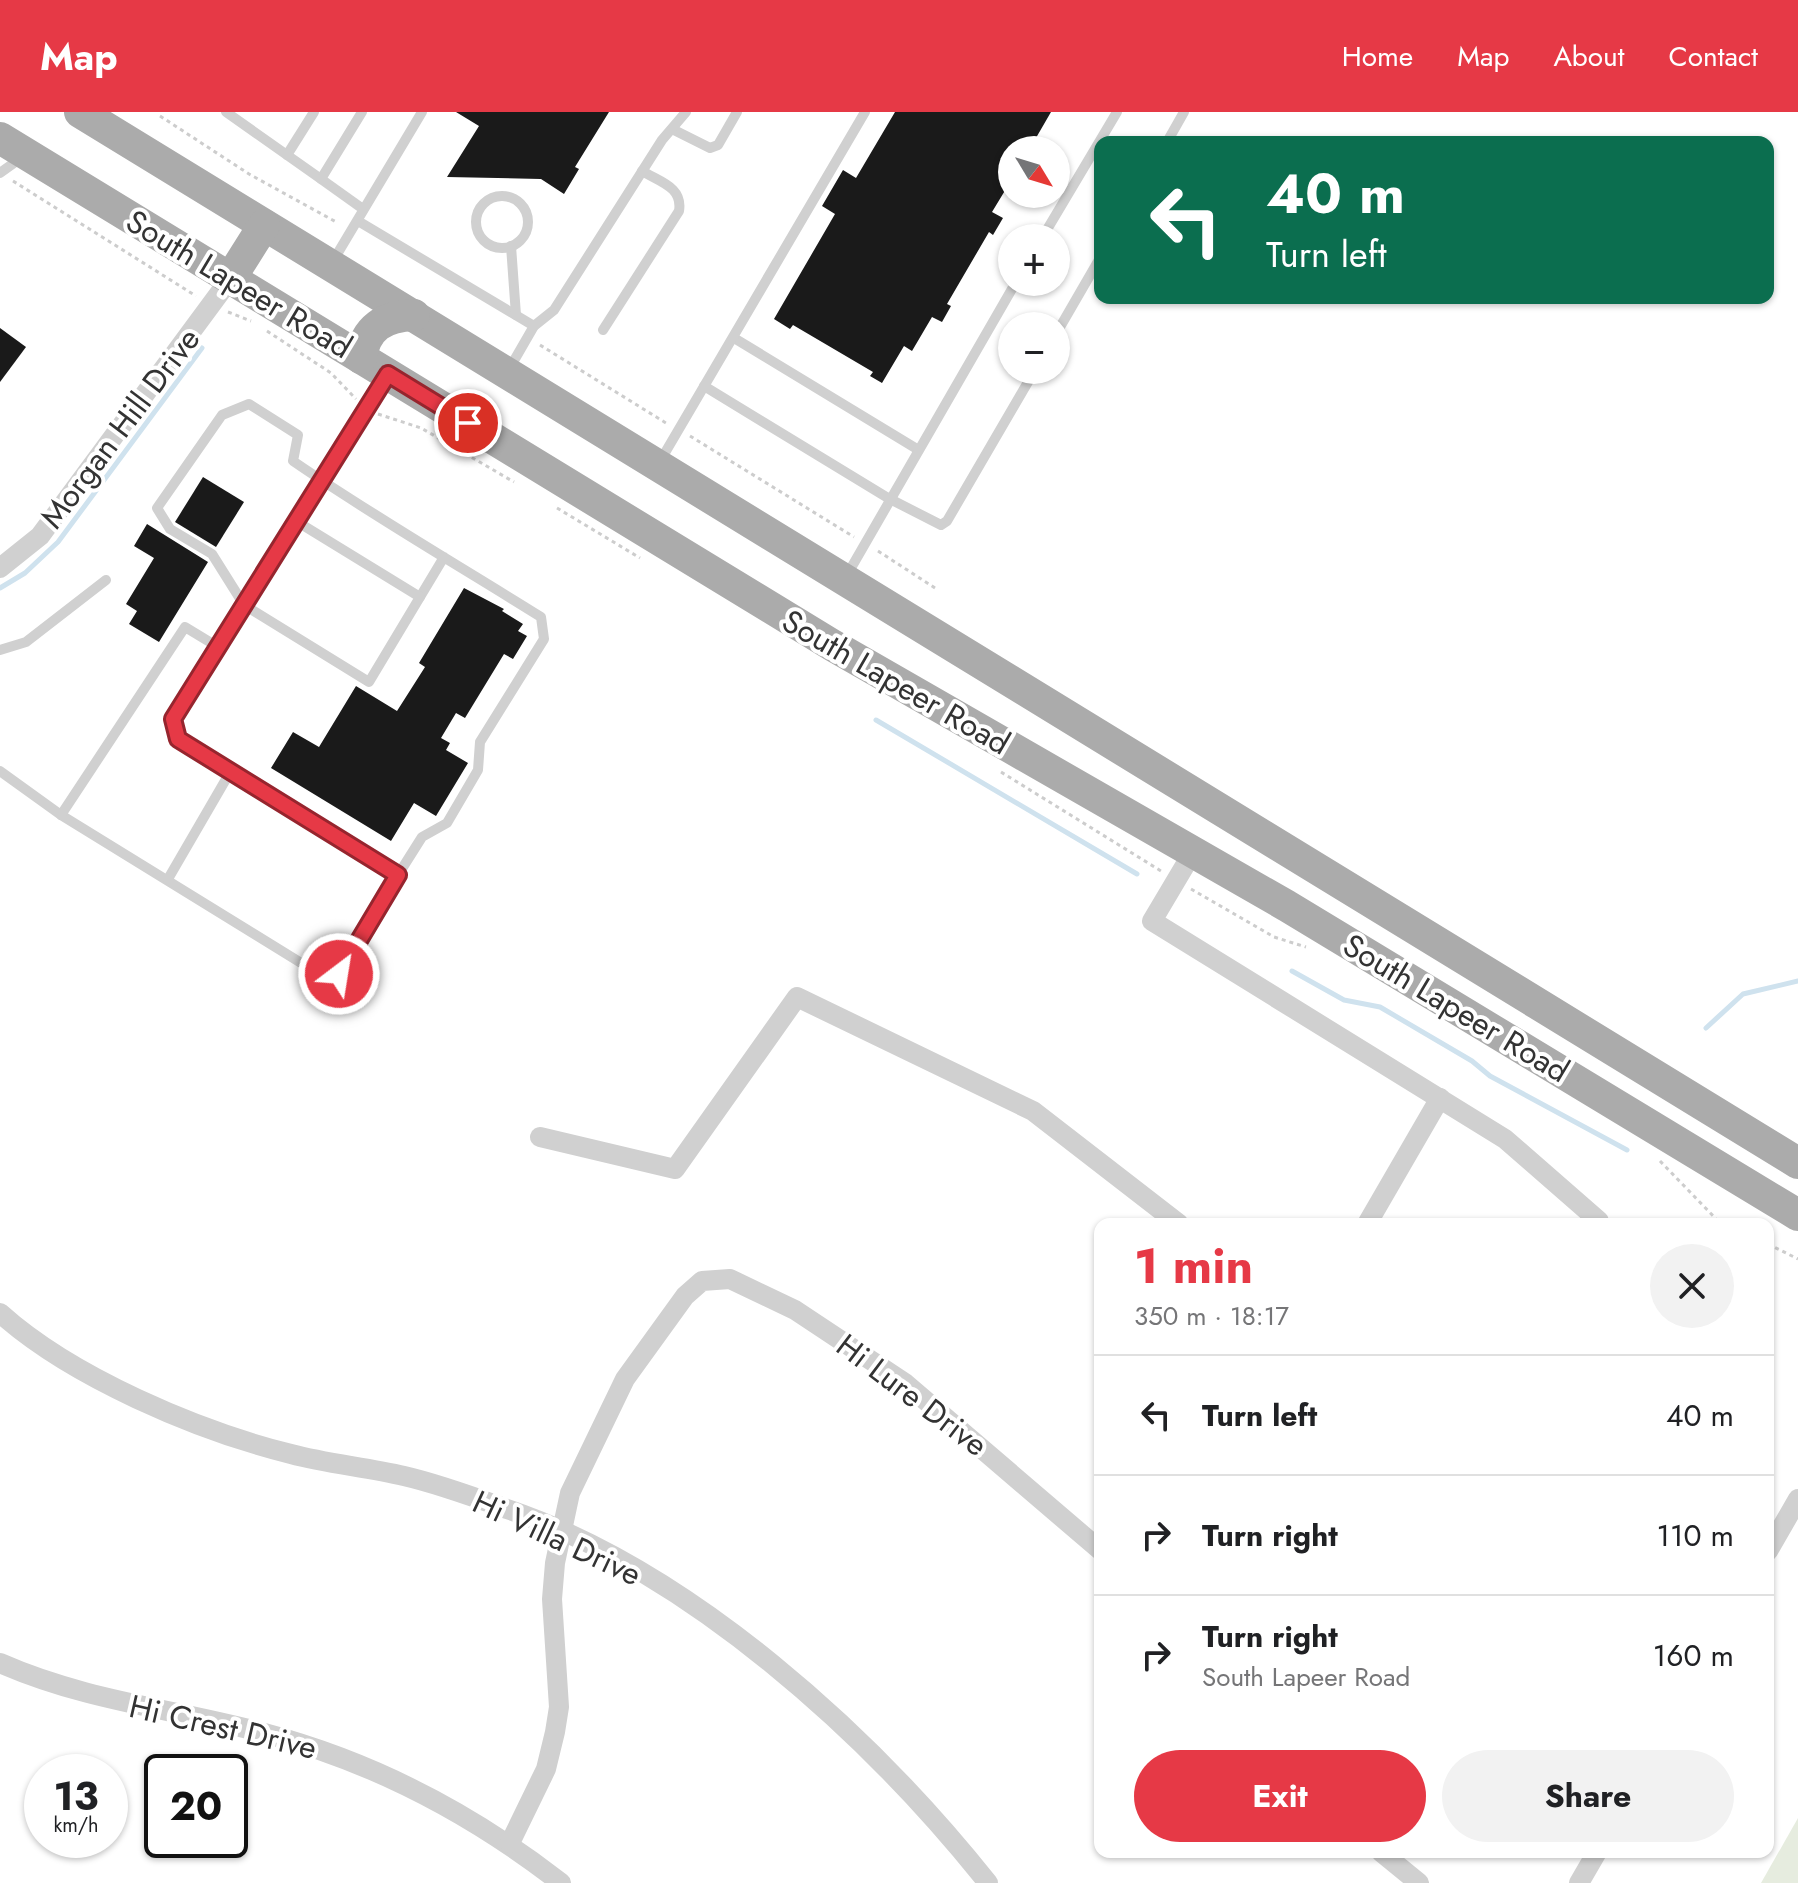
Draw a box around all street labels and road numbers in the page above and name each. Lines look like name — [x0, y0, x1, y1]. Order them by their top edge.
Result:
street label: South Lapeer Road — [117, 198, 361, 370]
street label: Morgan Hill Drive — [29, 318, 211, 538]
street label: South Lapeer Road — [773, 598, 1019, 766]
street label: South Lapeer Road — [1334, 922, 1578, 1094]
street label: Hi Lure Drive — [827, 1323, 997, 1467]
street label: Hi Villa Drive — [465, 1479, 649, 1597]
street label: Hi Crest Drive — [125, 1683, 321, 1771]

